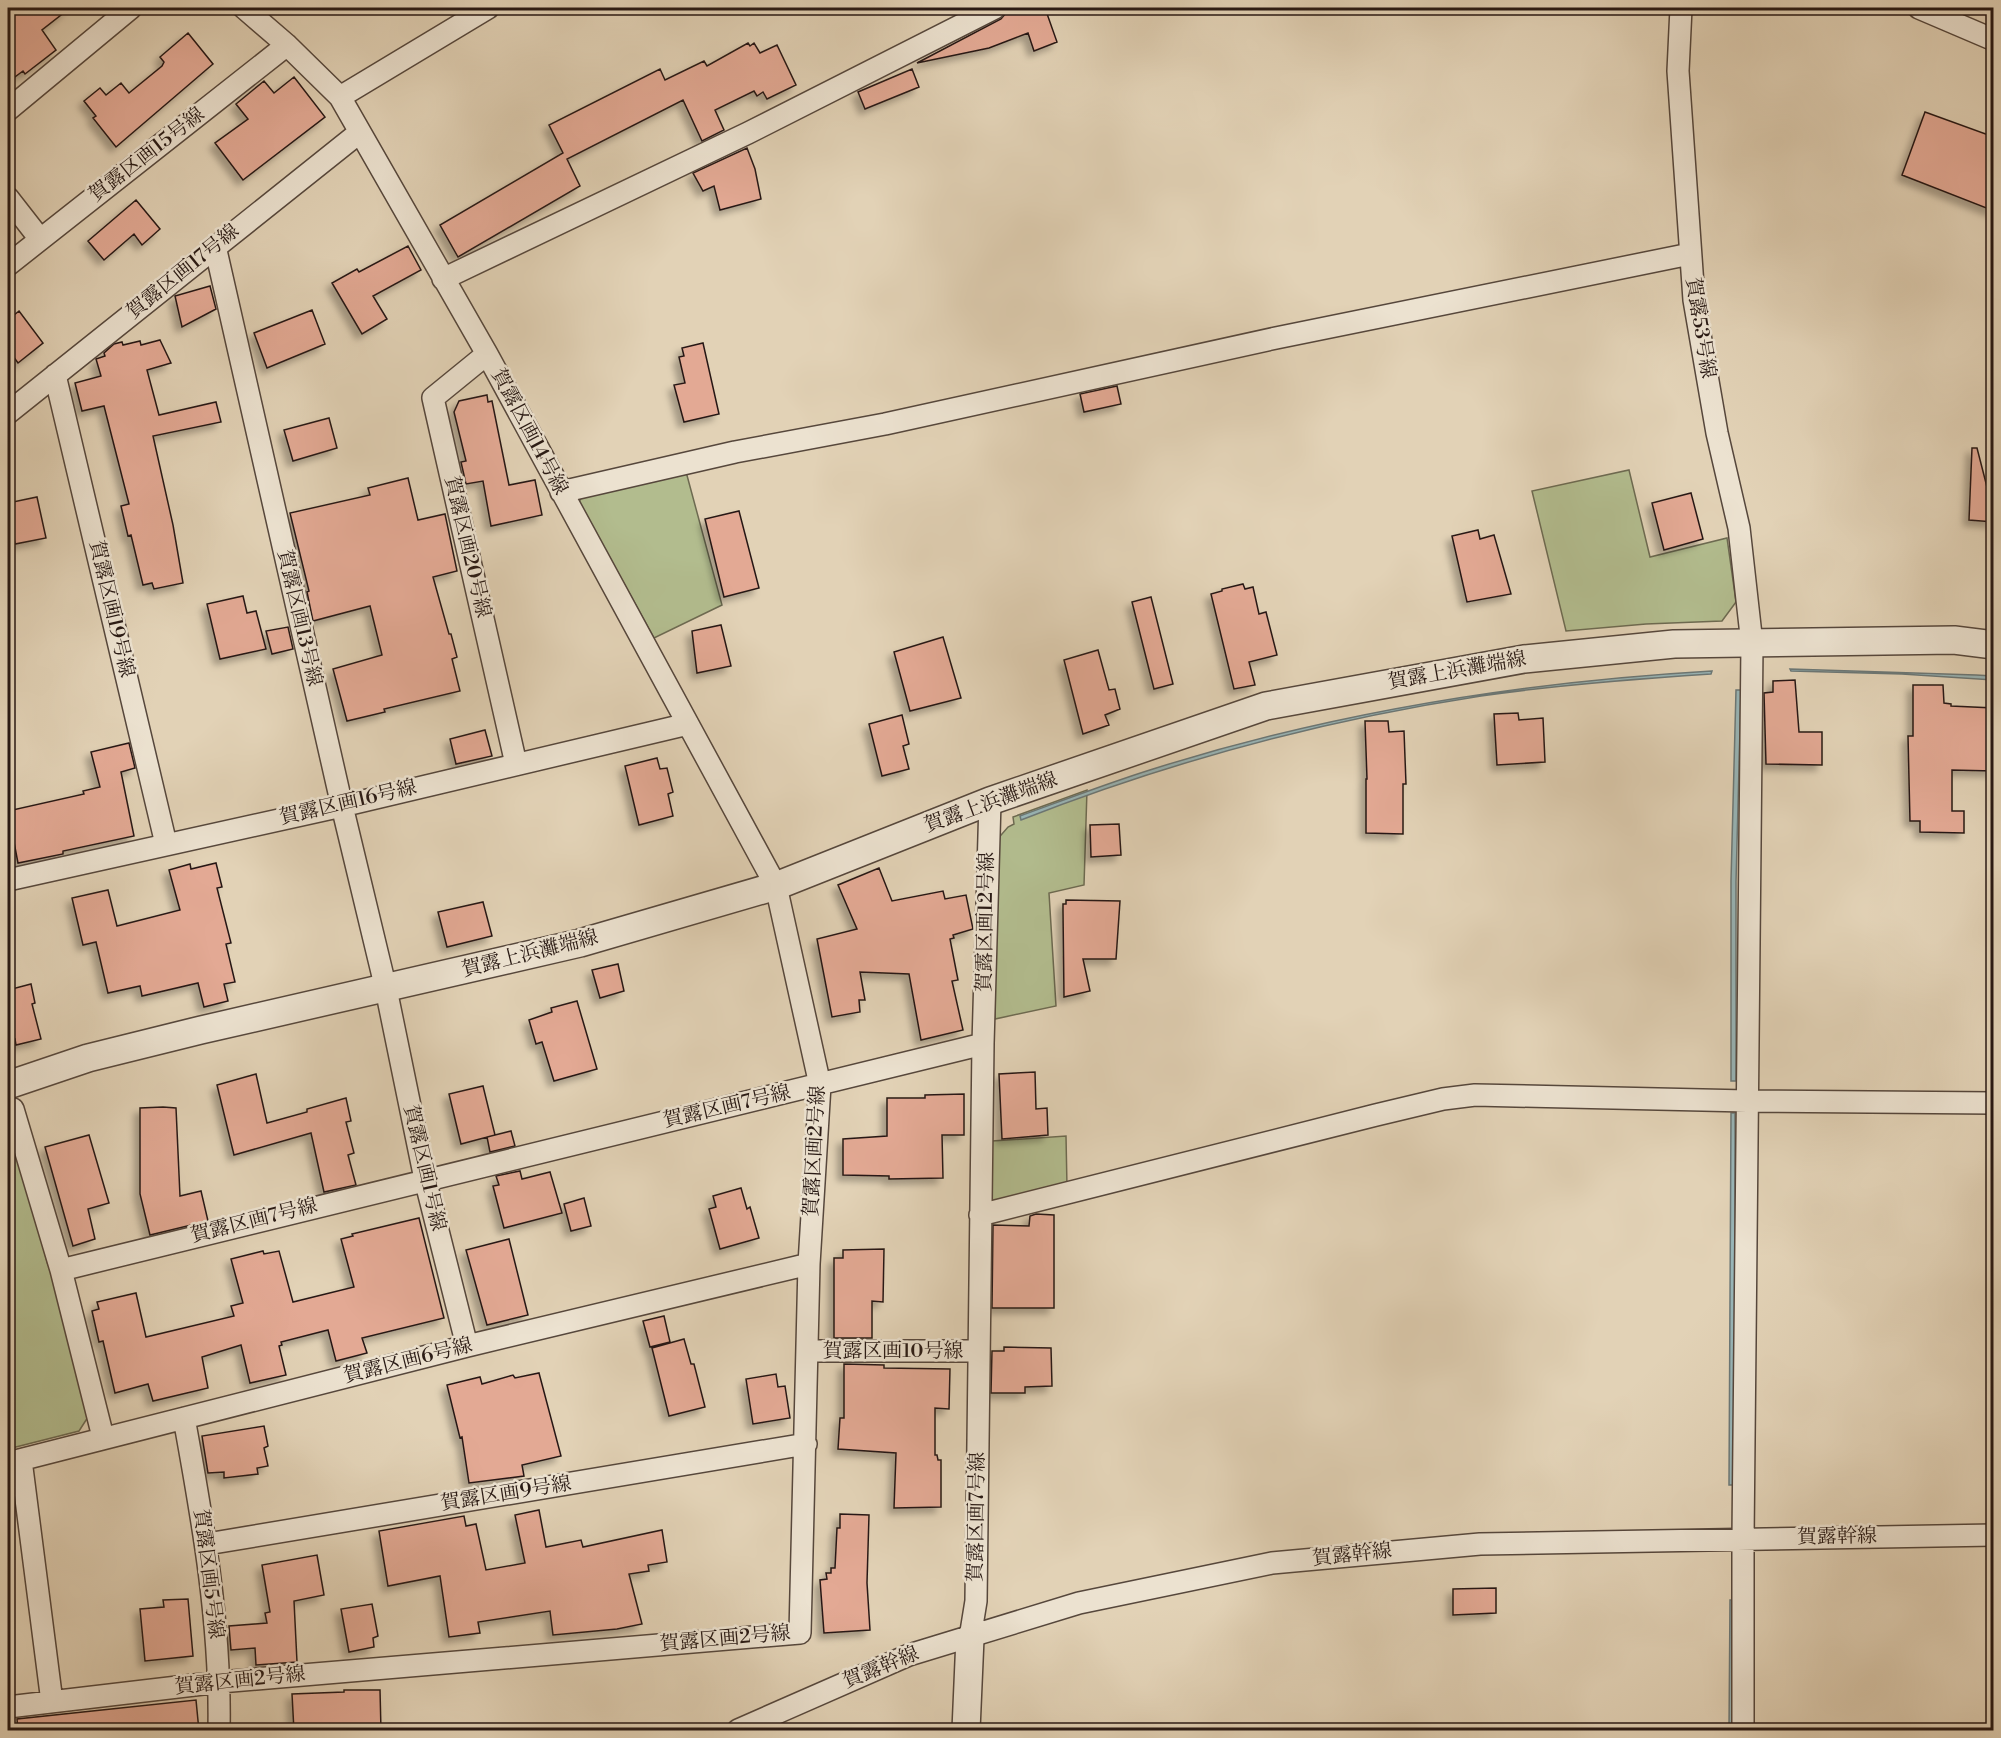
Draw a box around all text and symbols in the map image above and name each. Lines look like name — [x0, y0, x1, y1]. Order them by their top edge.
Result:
street label: 賀露区画15号線 — [84, 102, 210, 208]
street label: 賀露区画17号線 — [122, 219, 244, 325]
street label: 賀露53号線 — [1680, 276, 1720, 380]
street label: 賀露区画14号線 — [485, 364, 573, 500]
street label: 賀露区画20号線 — [439, 474, 495, 620]
street label: 賀露区画19号線 — [83, 538, 139, 680]
street label: 賀露区画13号線 — [271, 547, 327, 689]
street label: 賀露上浜灘端線 — [1386, 647, 1528, 695]
street label: 賀露上浜灘端線 — [921, 767, 1061, 839]
street label: 賀露区画16号線 — [277, 775, 419, 831]
street label: 賀露区画12号線 — [972, 852, 1000, 992]
street label: 賀露上浜灘端線 — [459, 925, 601, 983]
street label: 賀露区画7号線 — [661, 1080, 793, 1134]
street label: 賀露区画2号線 — [799, 1085, 831, 1217]
street label: 賀露区画1号線 — [397, 1103, 451, 1233]
street label: 賀露区画7号線 — [188, 1193, 320, 1249]
street label: 賀露区画6号線 — [341, 1333, 475, 1389]
street label: 賀露区画10号線 — [822, 1339, 964, 1364]
street label: 賀露区画7号線 — [963, 1452, 991, 1582]
street label: 賀露区画9号線 — [439, 1471, 573, 1517]
street label: 賀露区画5号線 — [188, 1507, 228, 1641]
street label: 賀露幹線 — [1797, 1524, 1877, 1550]
street label: 賀露幹線 — [1311, 1538, 1393, 1572]
street label: 賀露区画2号線 — [658, 1621, 792, 1657]
street label: 賀露幹線 — [839, 1641, 923, 1695]
street label: 賀露区画2号線 — [173, 1662, 307, 1700]

